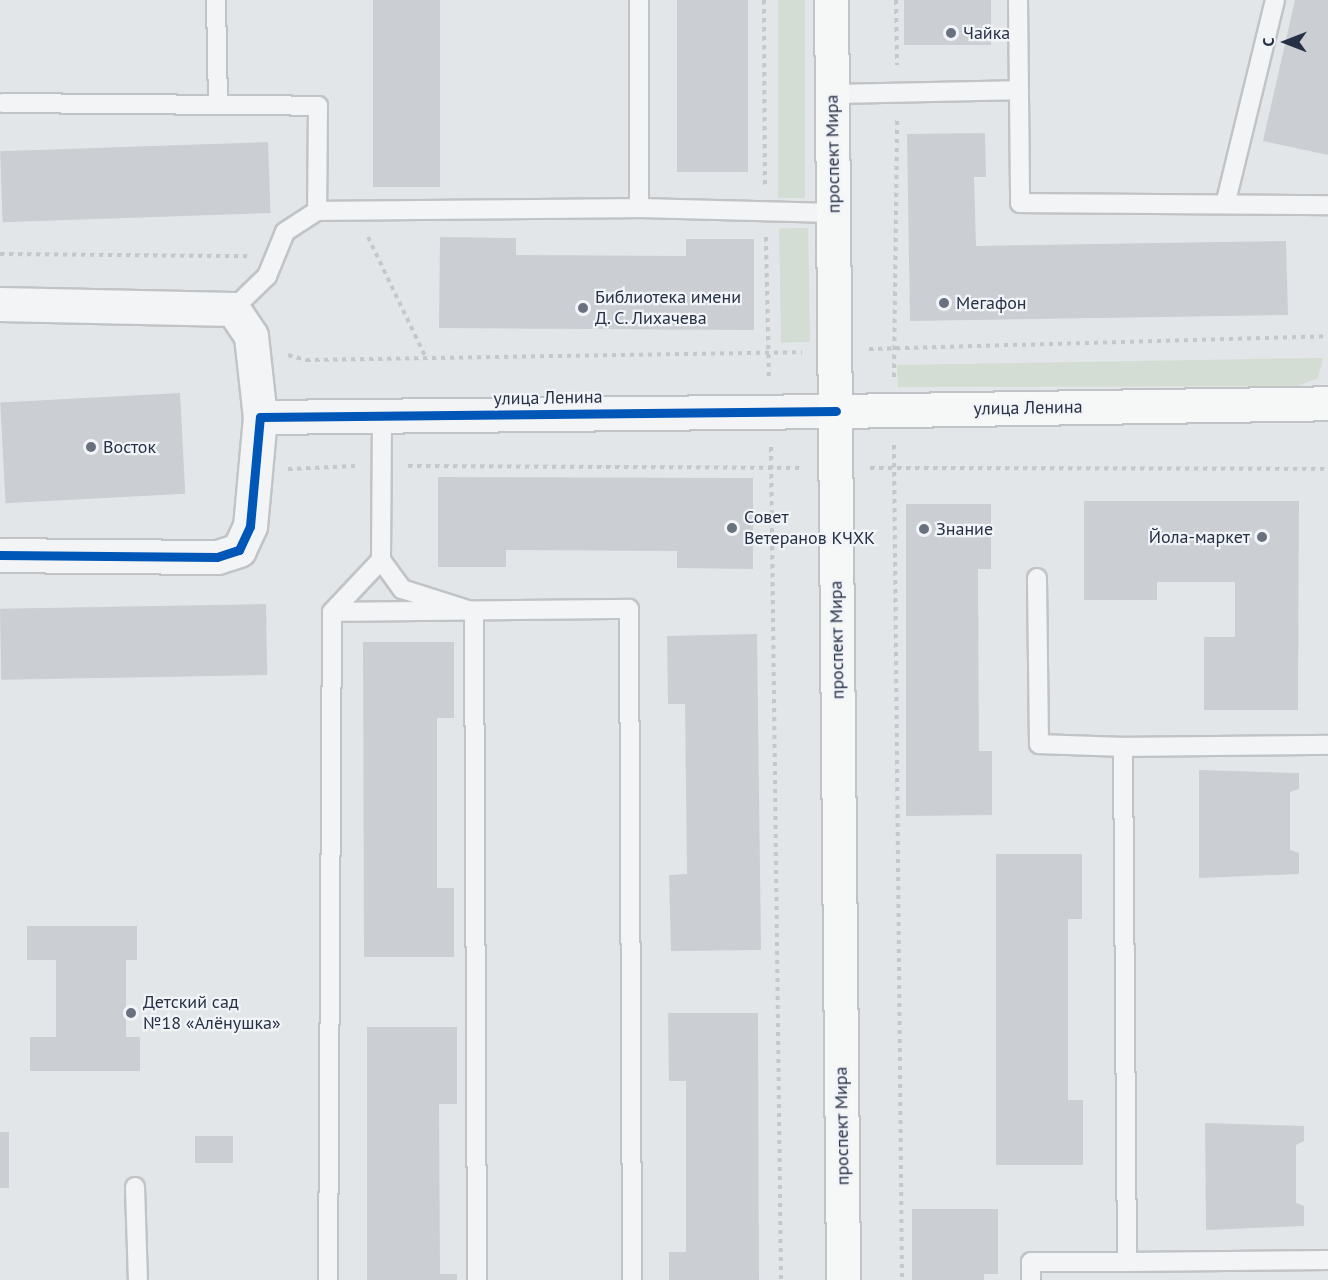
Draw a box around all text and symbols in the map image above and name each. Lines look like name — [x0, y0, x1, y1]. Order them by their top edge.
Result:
north arrow — [1256, 12, 1316, 72]
place label: Чайка — [963, 22, 1010, 44]
marker: Чайка — [944, 26, 958, 40]
text: С — [1258, 38, 1278, 46]
street label: проспект Мира — [821, 94, 845, 214]
place label: Библиотека имени Д. С. Лихачева — [595, 287, 741, 330]
place label: Мегафон — [956, 292, 1027, 314]
marker: Мегафон — [937, 296, 951, 310]
marker: Библиотека имени Д. С. Лихачева — [576, 301, 590, 315]
street label: улица Ленина — [493, 386, 603, 410]
street label: улица Ленина — [973, 396, 1083, 420]
place label: Восток — [103, 436, 156, 458]
marker: Восток — [84, 440, 98, 454]
place label: Совет Ветеранов КЧХК — [744, 507, 875, 550]
place label: Знание — [936, 518, 993, 540]
marker: Совет Ветеранов КЧХК — [725, 521, 739, 535]
marker: Знание — [917, 522, 931, 536]
place label: Йола-маркет — [1149, 526, 1250, 548]
marker: Йола-маркет — [1255, 530, 1269, 544]
street label: проспект Мира — [825, 580, 849, 700]
place label: Детский сад №18 «Алёнушка» — [143, 992, 281, 1034]
marker: Детский сад №18 «Алёнушка» — [124, 1006, 138, 1020]
street label: проспект Мира — [830, 1066, 854, 1186]

